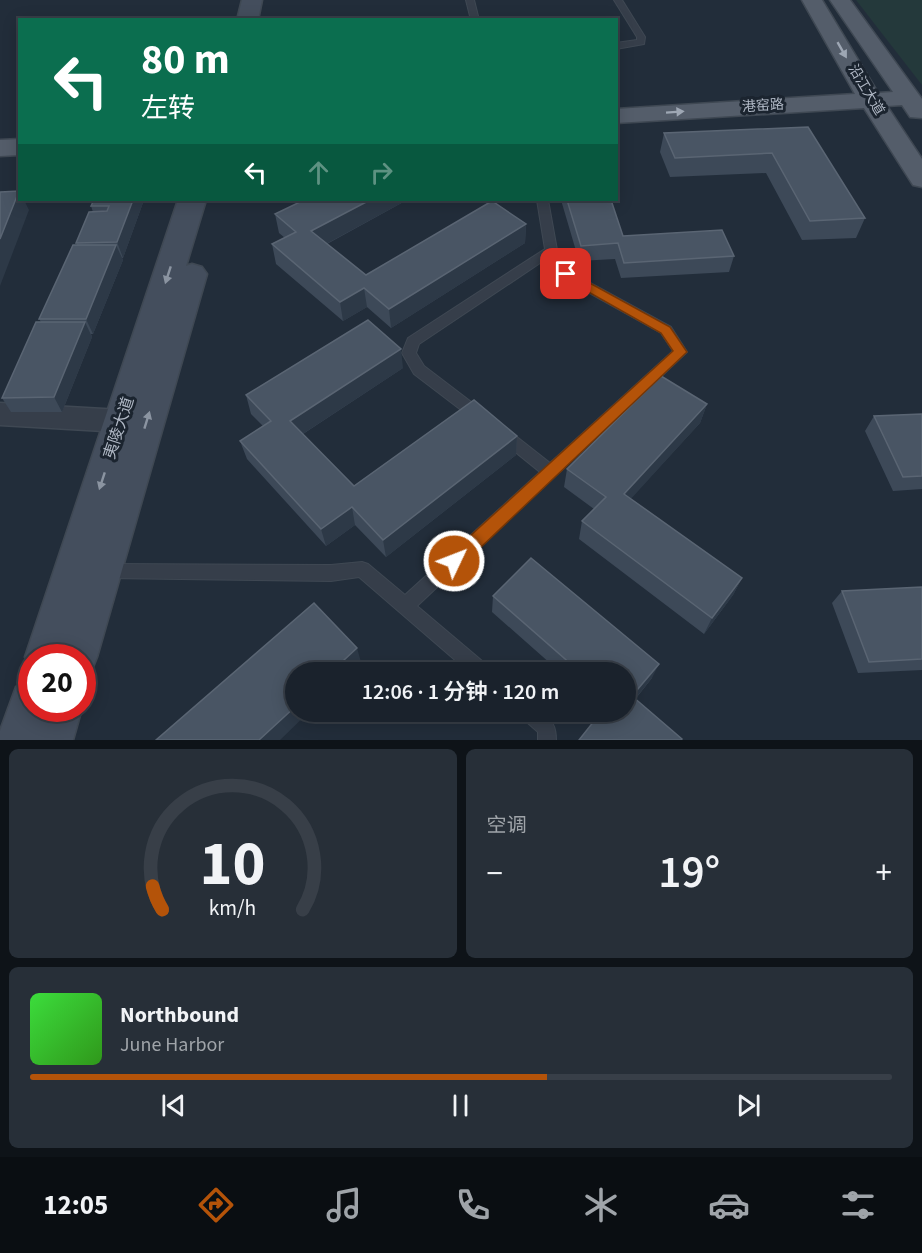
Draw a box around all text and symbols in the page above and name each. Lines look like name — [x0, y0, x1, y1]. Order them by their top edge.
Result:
text: 80 m — [141, 30, 230, 90]
icon: left — [42, 42, 120, 120]
one-way arrow — [837, 42, 847, 59]
street label: 沿江大道 — [843, 61, 889, 119]
text: 左转 — [141, 89, 195, 128]
street label: 港窑路 — [741, 95, 785, 117]
one-way arrow — [665, 107, 684, 117]
icon: left — [239, 156, 272, 189]
icon: ahead — [302, 156, 335, 189]
icon: right — [365, 156, 398, 189]
pin — [540, 248, 591, 299]
icon: arrive — [549, 257, 582, 290]
one-way arrow — [163, 266, 172, 284]
street label: 夷陵大道 — [99, 394, 139, 462]
one-way arrow — [143, 411, 153, 429]
one-way arrow — [97, 472, 106, 490]
position arrow — [422, 529, 486, 593]
speed limit sign: 20 — [18, 644, 96, 722]
text: 12:06 · 1 分钟 · 120 m — [362, 676, 559, 708]
text: 空调 — [487, 812, 527, 840]
text: 10 — [200, 820, 266, 909]
text: 19° — [658, 841, 720, 905]
text: − — [487, 850, 503, 897]
text: + — [876, 850, 892, 897]
text: km/h — [209, 894, 257, 925]
text: Northbound — [120, 999, 239, 1031]
text: June Harbor — [120, 1031, 224, 1059]
icon: previous — [157, 1089, 190, 1122]
icon: pause — [444, 1089, 477, 1122]
icon: next — [732, 1089, 765, 1122]
icon: directions — [195, 1184, 237, 1226]
icon: music — [323, 1184, 365, 1226]
icon: phone — [452, 1184, 494, 1226]
icon: climate — [580, 1184, 622, 1226]
icon: car — [708, 1184, 750, 1226]
icon: filters — [837, 1184, 879, 1226]
text: 12:05 — [43, 1186, 108, 1225]

